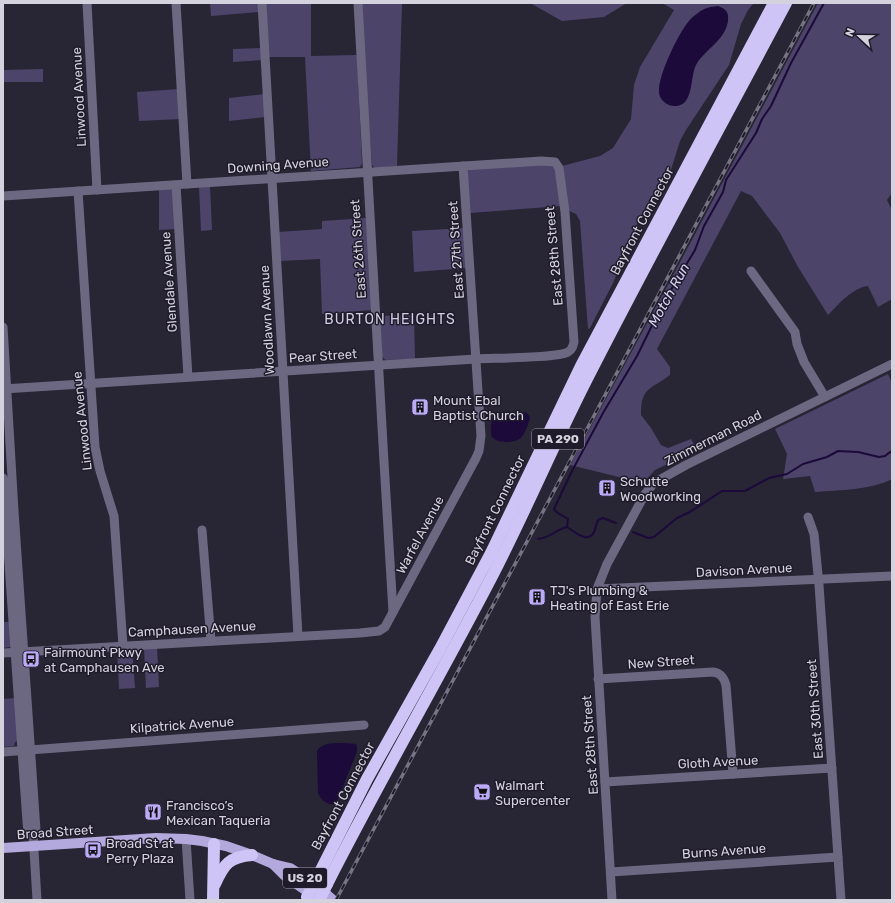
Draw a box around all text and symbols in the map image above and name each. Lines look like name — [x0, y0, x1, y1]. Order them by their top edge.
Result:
north arrow — [839, 16, 879, 56]
text: N — [843, 26, 858, 39]
street label: Linwood Avenue — [69, 47, 89, 147]
street label: Downing Avenue — [227, 154, 329, 177]
street label: Bayfront Connector — [607, 164, 677, 278]
street label: East 26th Street — [347, 199, 369, 299]
street label: East 27th Street — [445, 201, 467, 299]
street label: East 28th Street — [542, 206, 566, 306]
street label: Glendale Avenue — [158, 231, 180, 333]
water label: Motch Run — [645, 260, 693, 330]
street label: Woodlawn Avenue — [257, 265, 277, 375]
district label: BURTON HEIGHTS — [324, 311, 456, 328]
street label: Pear Street — [288, 346, 358, 366]
street label: Linwood Avenue — [69, 371, 95, 471]
place label: Mount Ebal Baptist Church — [433, 393, 524, 423]
building icon: Mount Ebal Baptist Church — [410, 397, 430, 417]
street label: Zimmerman Road — [662, 407, 764, 469]
road number: PA 290 — [532, 429, 584, 449]
street label: Bayfront Connector — [462, 453, 528, 567]
place label: Schutte Woodworking — [620, 474, 701, 505]
building icon: Schutte Woodworking — [597, 478, 617, 498]
street label: Warfel Avenue — [393, 494, 447, 576]
street label: Davison Avenue — [695, 560, 793, 580]
place label: TJ's Plumbing & Heating of East Erie — [550, 583, 669, 614]
building icon: TJ's Plumbing & Heating of East Erie — [527, 587, 547, 607]
street label: Camphausen Avenue — [128, 618, 256, 640]
place label: Fairmount Pkwy at Camphausen Ave — [44, 645, 165, 675]
bus stop icon: Fairmount Pkwy at Camphausen Ave — [21, 649, 41, 669]
street label: New Street — [627, 652, 695, 672]
street label: East 30th Street — [804, 659, 826, 759]
street label: East 28th Street — [579, 695, 601, 795]
street label: Kilpatrick Avenue — [129, 714, 235, 736]
street label: Bayfront Connector — [308, 739, 378, 853]
street label: Gloth Avenue — [677, 752, 759, 772]
place label: Walmart Supercenter — [495, 778, 570, 808]
supermarket icon: Walmart Supercenter — [472, 782, 492, 802]
place label: Francisco’s Mexican Taqueria — [166, 798, 270, 828]
restaurant icon: Francisco’s Mexican Taqueria — [143, 802, 163, 822]
street label: Broad Street — [16, 822, 94, 842]
place label: Broad St at Perry Plaza — [106, 836, 174, 866]
bus stop icon: Broad St at Perry Plaza — [83, 840, 103, 860]
street label: Burns Avenue — [681, 841, 767, 861]
road number: US 20 — [283, 868, 327, 888]

